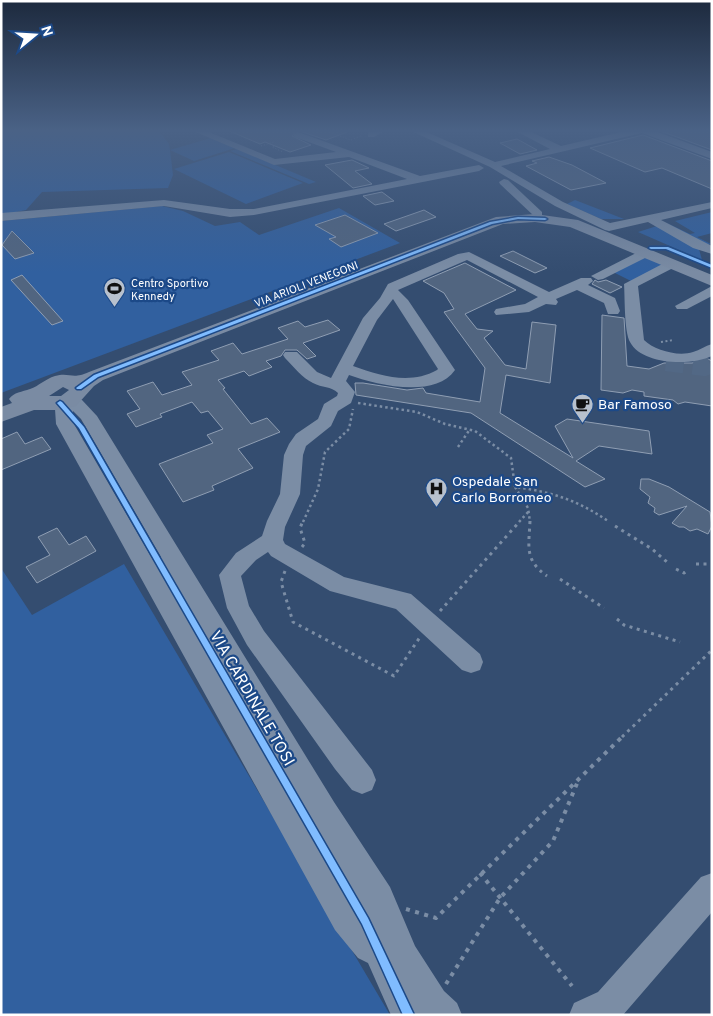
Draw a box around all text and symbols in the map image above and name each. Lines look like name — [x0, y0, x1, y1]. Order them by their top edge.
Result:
north arrow — [10, 10, 60, 60]
text: N — [36, 24, 56, 39]
street label: VIA ARIOLI VENEGONI — [252, 259, 360, 311]
sports icon: Centro Sportivo Kennedy — [103, 277, 127, 308]
place label: Centro Sportivo Kennedy — [131, 277, 209, 304]
cafe icon: Bar Famoso — [570, 392, 594, 423]
place label: Bar Famoso — [598, 397, 672, 414]
place label: Ospedale San Carlo Borromeo — [452, 474, 552, 507]
hospital icon: Ospedale San Carlo Borromeo — [424, 477, 448, 508]
street label: VIA CARDINALE TOSI — [204, 628, 298, 770]

